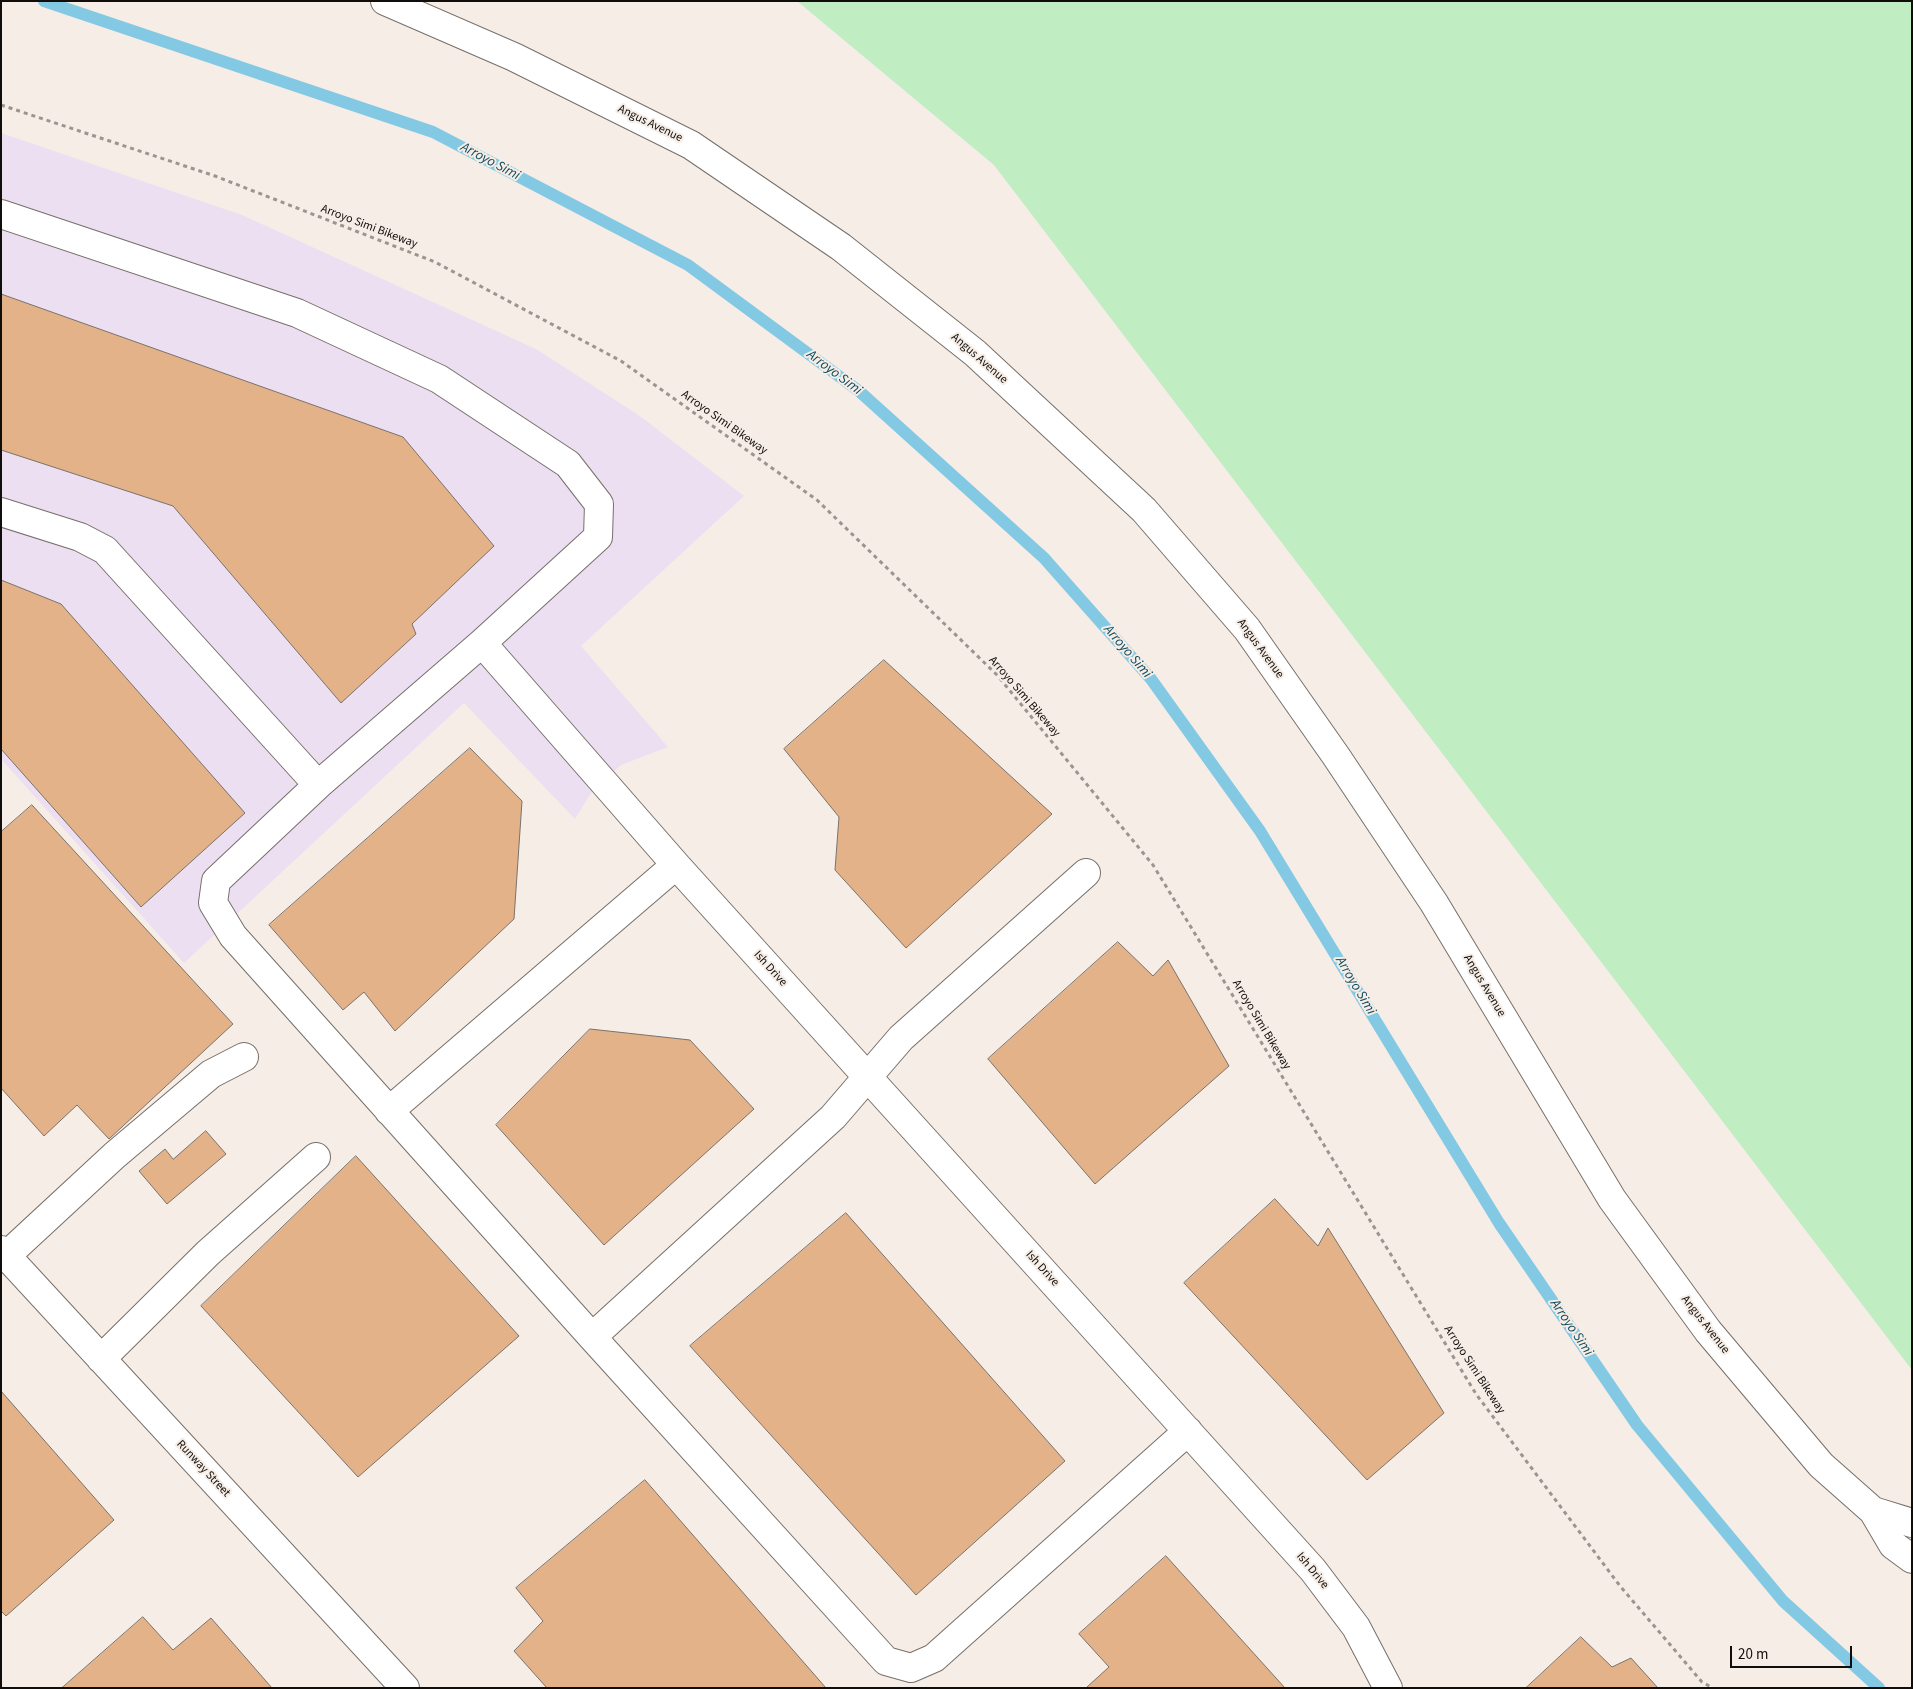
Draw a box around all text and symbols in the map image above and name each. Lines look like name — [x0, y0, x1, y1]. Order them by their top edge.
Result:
street label: Angus Avenue — [615, 102, 685, 146]
water label: Arroyo Simi — [457, 139, 523, 185]
street label: Arroyo Simi Bikeway — [319, 202, 419, 252]
street label: Angus Avenue — [948, 331, 1010, 387]
water label: Arroyo Simi — [803, 347, 865, 399]
street label: Arroyo Simi Bikeway — [678, 388, 770, 458]
street label: Angus Avenue — [1234, 616, 1286, 682]
water label: Arroyo Simi — [1099, 622, 1155, 682]
street label: Arroyo Simi Bikeway — [985, 654, 1063, 740]
street label: Ish Drive — [750, 948, 790, 990]
street label: Angus Avenue — [1460, 952, 1508, 1020]
water label: Arroyo Simi — [1331, 954, 1379, 1018]
street label: Arroyo Simi Bikeway — [1229, 977, 1293, 1073]
street label: Ish Drive — [1022, 1248, 1062, 1290]
street label: Angus Avenue — [1678, 1293, 1732, 1357]
water label: Arroyo Simi — [1546, 1296, 1596, 1360]
street label: Arroyo Simi Bikeway — [1440, 1323, 1508, 1417]
street label: Runway Street — [173, 1438, 233, 1500]
street label: Ish Drive — [1293, 1550, 1331, 1592]
scale bar — [1733, 1636, 1856, 1668]
text: 20 m — [1738, 1644, 1768, 1665]

